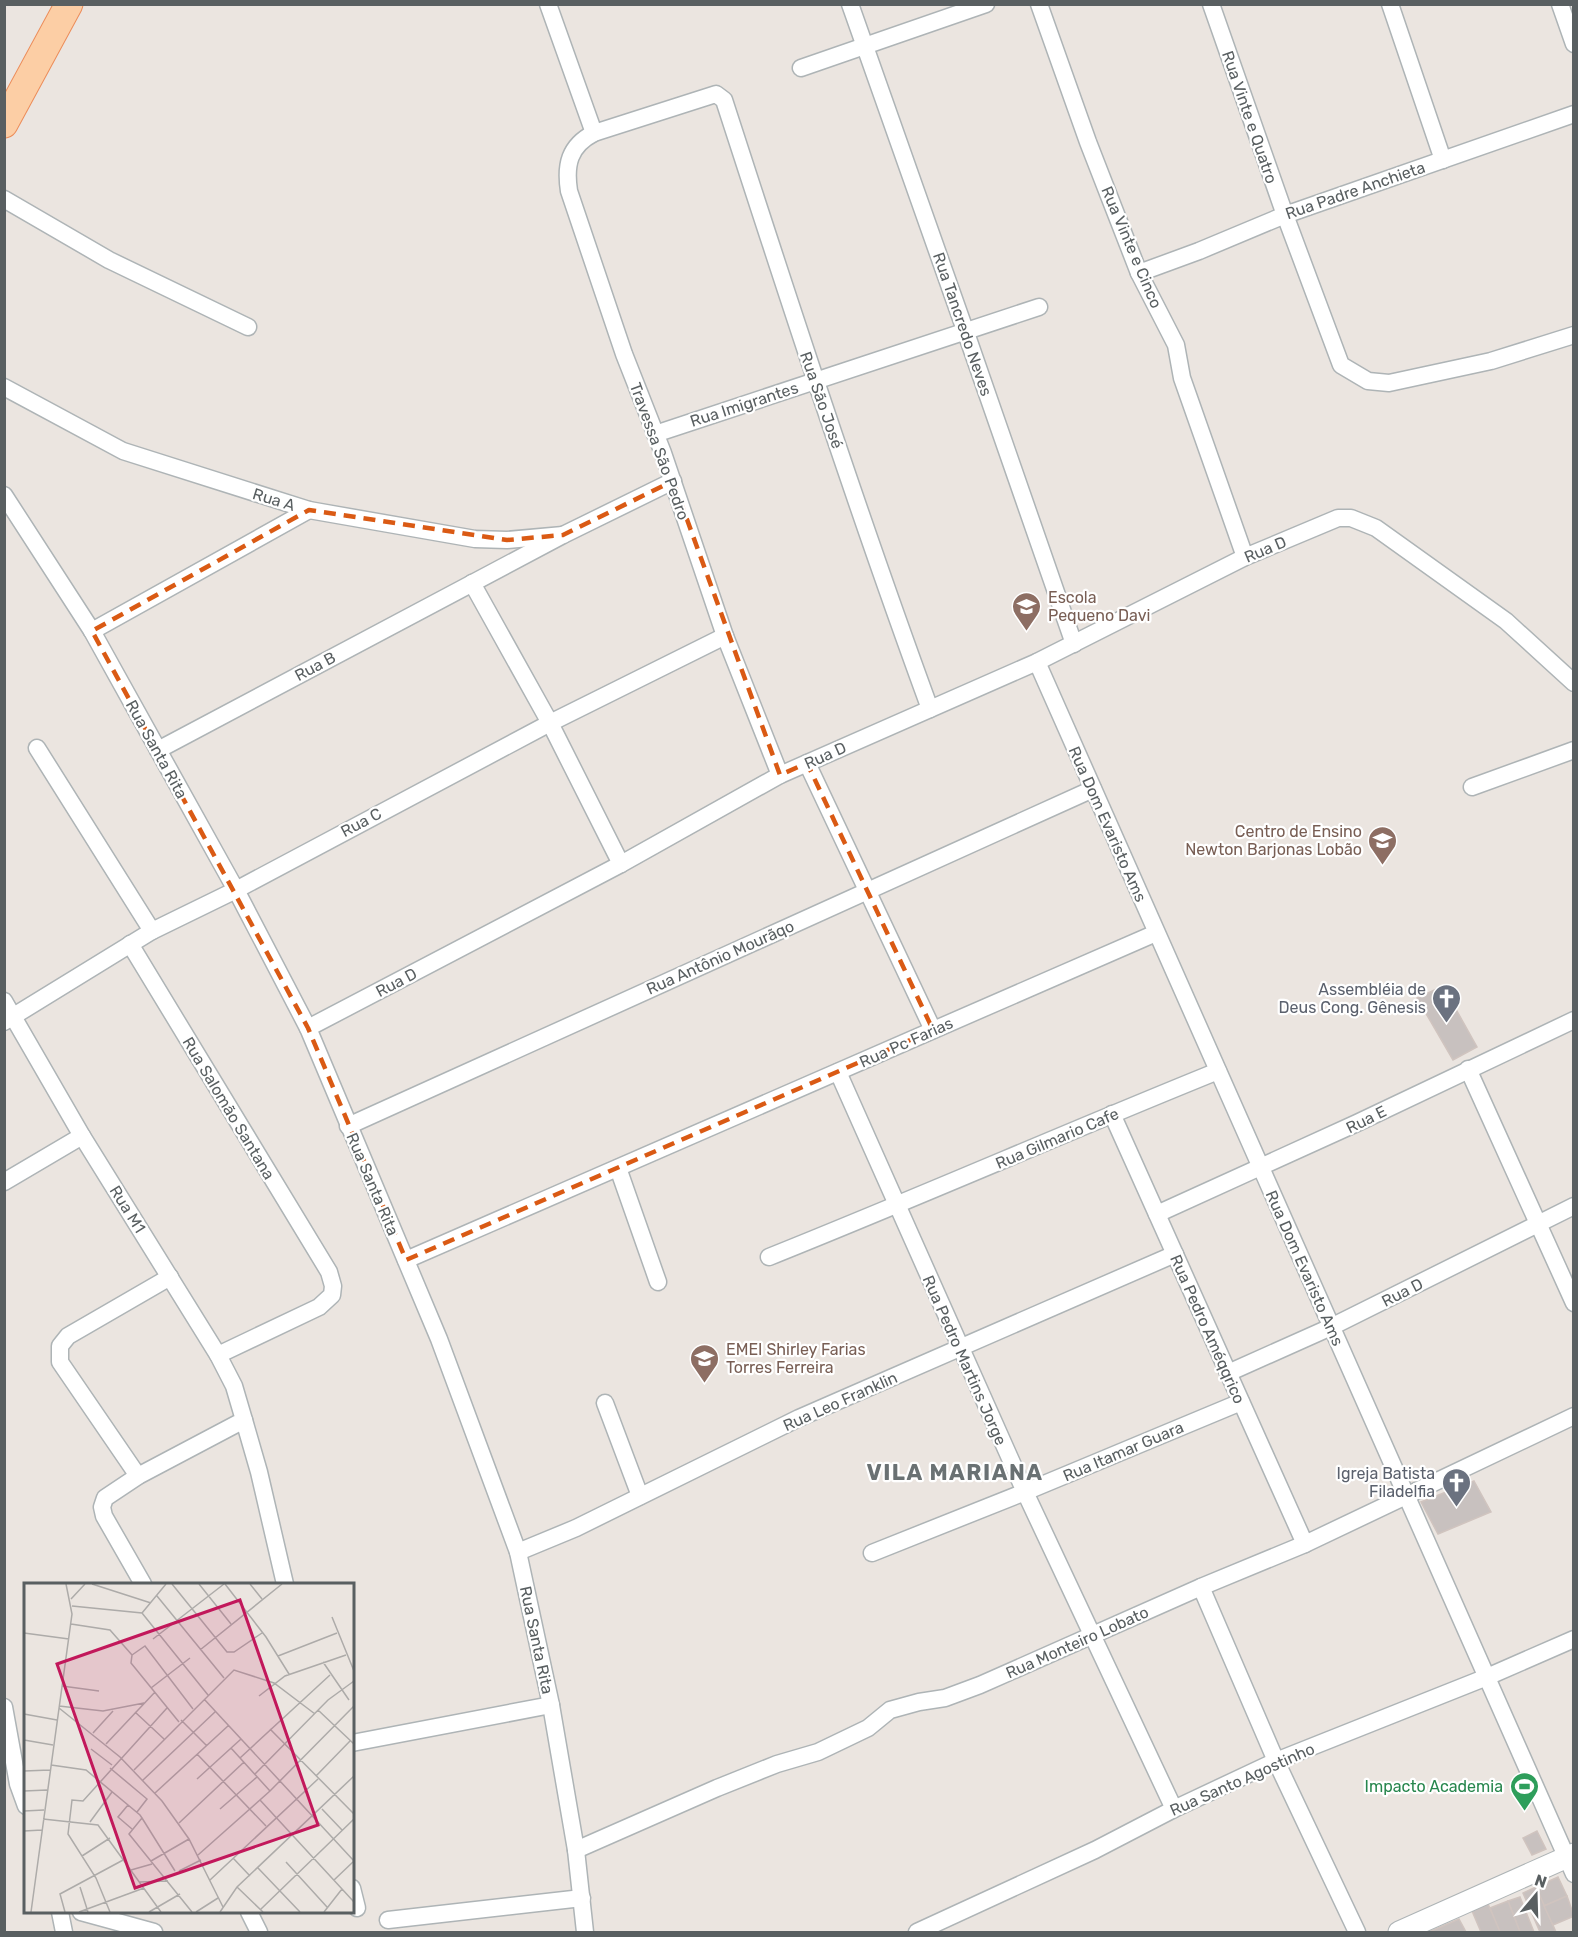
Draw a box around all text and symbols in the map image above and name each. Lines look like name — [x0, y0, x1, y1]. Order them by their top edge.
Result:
street label: Rua Vinte e Quatro — [1218, 48, 1281, 186]
street label: Rua Padre Anchieta — [1283, 158, 1428, 223]
street label: Rua Vinte e Cinco — [1097, 183, 1166, 311]
street label: Rua Tancredo Neves — [929, 250, 996, 398]
street label: Rua São José — [796, 349, 847, 451]
street label: Rua Imigrantes — [688, 378, 801, 431]
street label: Travessa São Pedro — [626, 380, 693, 522]
street label: Rua A — [250, 484, 298, 515]
street label: Rua D — [1241, 532, 1289, 567]
place label: Escola Pequeno Davi — [1048, 588, 1150, 625]
school or university icon: Escola Pequeno Davi — [1011, 590, 1043, 632]
street label: Rua B — [292, 648, 339, 685]
street label: Rua Santa Rita — [122, 697, 191, 802]
street label: Rua D — [801, 738, 849, 773]
street label: Rua Dom Evaristo Ams — [1065, 744, 1150, 905]
street label: Rua C — [338, 804, 385, 841]
place label: Centro de Ensino Newton Barjonas Lobão — [1185, 822, 1362, 859]
school or university icon: Centro de Ensino Newton Barjonas Lobão — [1367, 824, 1399, 866]
street label: Rua Antônio Mourãqo — [643, 916, 797, 999]
street label: Rua D — [372, 964, 420, 1001]
place label: Assembléia de Deus Cong. Gênesis — [1279, 980, 1426, 1017]
church icon: Assembléia de Deus Cong. Gênesis — [1431, 982, 1463, 1024]
street label: Rua Pc Farias — [856, 1013, 956, 1072]
street label: Rua Salomão Santana — [178, 1034, 279, 1183]
street label: Rua E — [1343, 1102, 1390, 1137]
street label: Rua Gilmario Cafe — [993, 1104, 1122, 1173]
street label: Rua Santa Rita — [342, 1130, 403, 1238]
street label: Rua M1 — [106, 1182, 150, 1237]
street label: Rua Dom Evaristo Ams — [1262, 1188, 1347, 1349]
street label: Rua Pedro Améqqrico — [1166, 1252, 1249, 1407]
street label: Rua Pedro Martins Jorge — [918, 1272, 1011, 1448]
street label: Rua D — [1378, 1274, 1426, 1311]
place label: EMEI Shirley Farias Torres Ferreira — [726, 1340, 866, 1377]
school or university icon: EMEI Shirley Farias Torres Ferreira — [689, 1342, 721, 1384]
street label: Rua Leo Franklin — [780, 1368, 900, 1435]
street label: Rua Itamar Guara — [1060, 1417, 1186, 1485]
district label: VILA MARIANA — [866, 1459, 1044, 1486]
place label: Igreja Batista Filadelfia — [1337, 1464, 1435, 1501]
church icon: Igreja Batista Filadelfia — [1440, 1466, 1472, 1508]
inset map — [24, 1583, 354, 1913]
street label: Rua Santa Rita — [516, 1584, 557, 1696]
street label: Rua Monteiro Lobato — [1003, 1602, 1151, 1682]
street label: Rua Santo Agostinho — [1167, 1739, 1318, 1820]
sports icon: Impacto Academia — [1508, 1770, 1540, 1812]
place label: Impacto Academia — [1365, 1777, 1503, 1796]
north arrow — [1506, 1865, 1566, 1925]
text: N — [1532, 1870, 1549, 1892]

